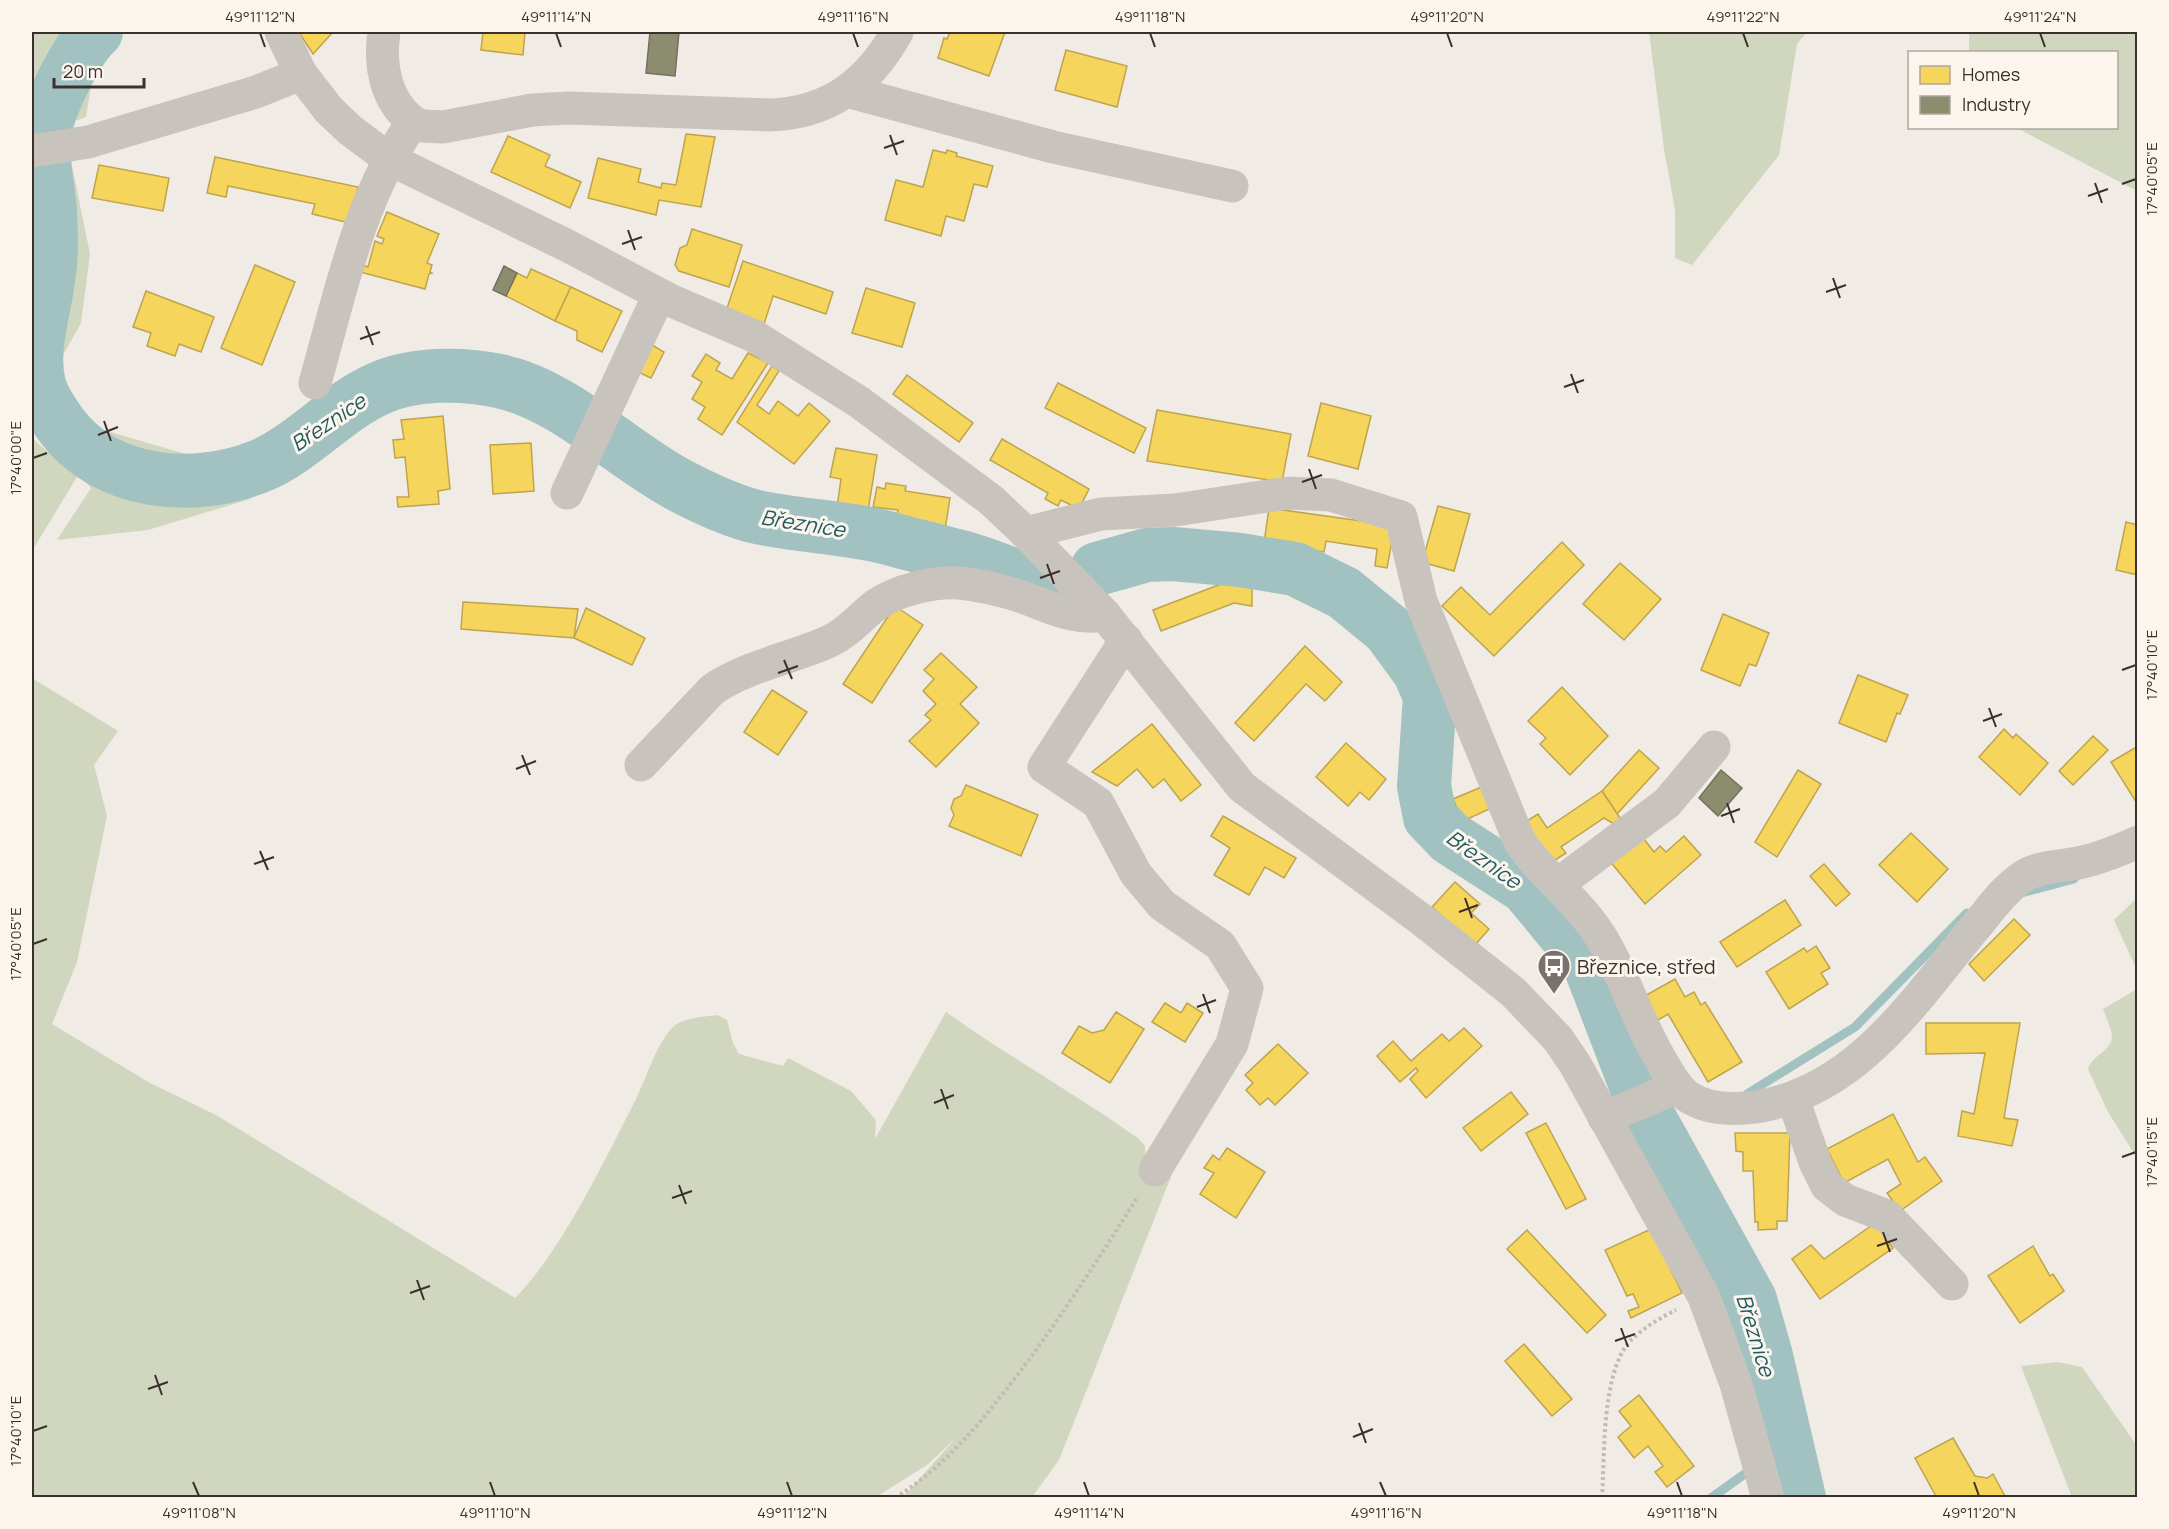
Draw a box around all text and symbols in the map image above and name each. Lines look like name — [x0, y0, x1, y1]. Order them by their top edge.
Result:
text: 49°11'12"N — [225, 6, 295, 27]
text: 49°11'14"N — [521, 6, 591, 27]
text: 49°11'16"N — [818, 6, 888, 27]
text: 49°11'18"N — [1115, 6, 1185, 27]
text: 49°11'20"N — [1410, 6, 1484, 27]
text: 49°11'22"N — [1707, 6, 1779, 27]
text: 49°11'24"N — [2004, 6, 2076, 27]
scale bar — [54, 51, 144, 89]
legend — [1908, 51, 2118, 129]
text: 20 m — [63, 59, 103, 83]
text: Homes — [1962, 62, 2020, 86]
text: Industry — [1962, 92, 2031, 116]
text: 17°40'05"E — [2141, 142, 2162, 216]
water label: Březnice — [285, 386, 372, 457]
text: 17°40'00"E — [5, 421, 26, 495]
water label: Březnice — [759, 503, 849, 544]
text: 17°40'10"E — [2141, 630, 2162, 700]
water label: Březnice — [1441, 823, 1528, 896]
text: 17°40'05"E — [5, 907, 26, 981]
bus stop icon: Březnice, střed — [1536, 948, 1572, 995]
place label: Březnice, střed — [1577, 953, 1716, 980]
text: 17°40'15"E — [2141, 1117, 2162, 1187]
water label: Březnice — [1730, 1290, 1782, 1381]
text: 17°40'10"E — [5, 1396, 26, 1466]
text: 49°11'08"N — [162, 1502, 236, 1523]
text: 49°11'10"N — [460, 1502, 530, 1523]
text: 49°11'12"N — [757, 1502, 827, 1523]
text: 49°11'14"N — [1054, 1502, 1124, 1523]
text: 49°11'16"N — [1351, 1502, 1421, 1523]
text: 49°11'18"N — [1647, 1502, 1717, 1523]
text: 49°11'20"N — [1942, 1502, 2016, 1523]

